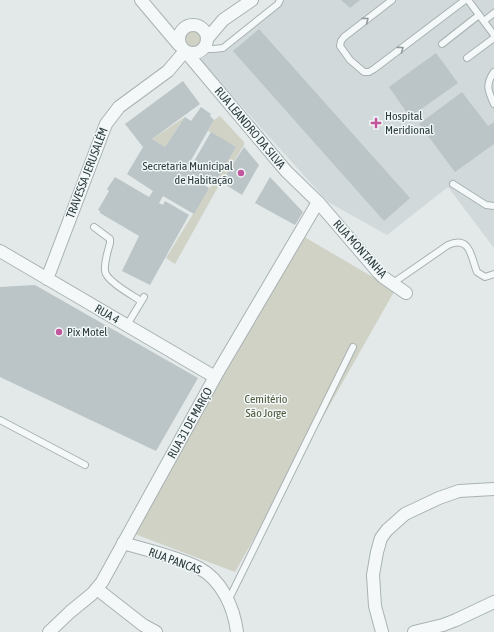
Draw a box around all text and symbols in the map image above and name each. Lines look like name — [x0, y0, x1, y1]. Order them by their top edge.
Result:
one-way arrow — [361, 18, 368, 25]
one-way arrow — [396, 47, 403, 54]
street label: RUA LEANDRO DA SILVA — [212, 84, 288, 172]
place label: Hospital Meridional — [385, 109, 434, 137]
marker: Hospital Meridional — [370, 117, 382, 129]
street label: TRAVESSA JERUSALÉM — [63, 126, 111, 220]
place label: Secretaria Municipal de Habitação — [143, 159, 234, 187]
marker: Secretaria Municipal de Habitação — [236, 168, 246, 178]
street label: RUA MONTANHA — [330, 217, 390, 281]
street label: RUA 4 — [92, 301, 122, 327]
place label: Pix Motel — [67, 325, 108, 339]
marker: Pix Motel — [54, 327, 64, 337]
street label: RUA 31 DE MARÇO — [165, 385, 215, 461]
park label: Cemitério São Jorge — [245, 392, 288, 420]
street label: RUA PANCAS — [147, 545, 203, 577]

